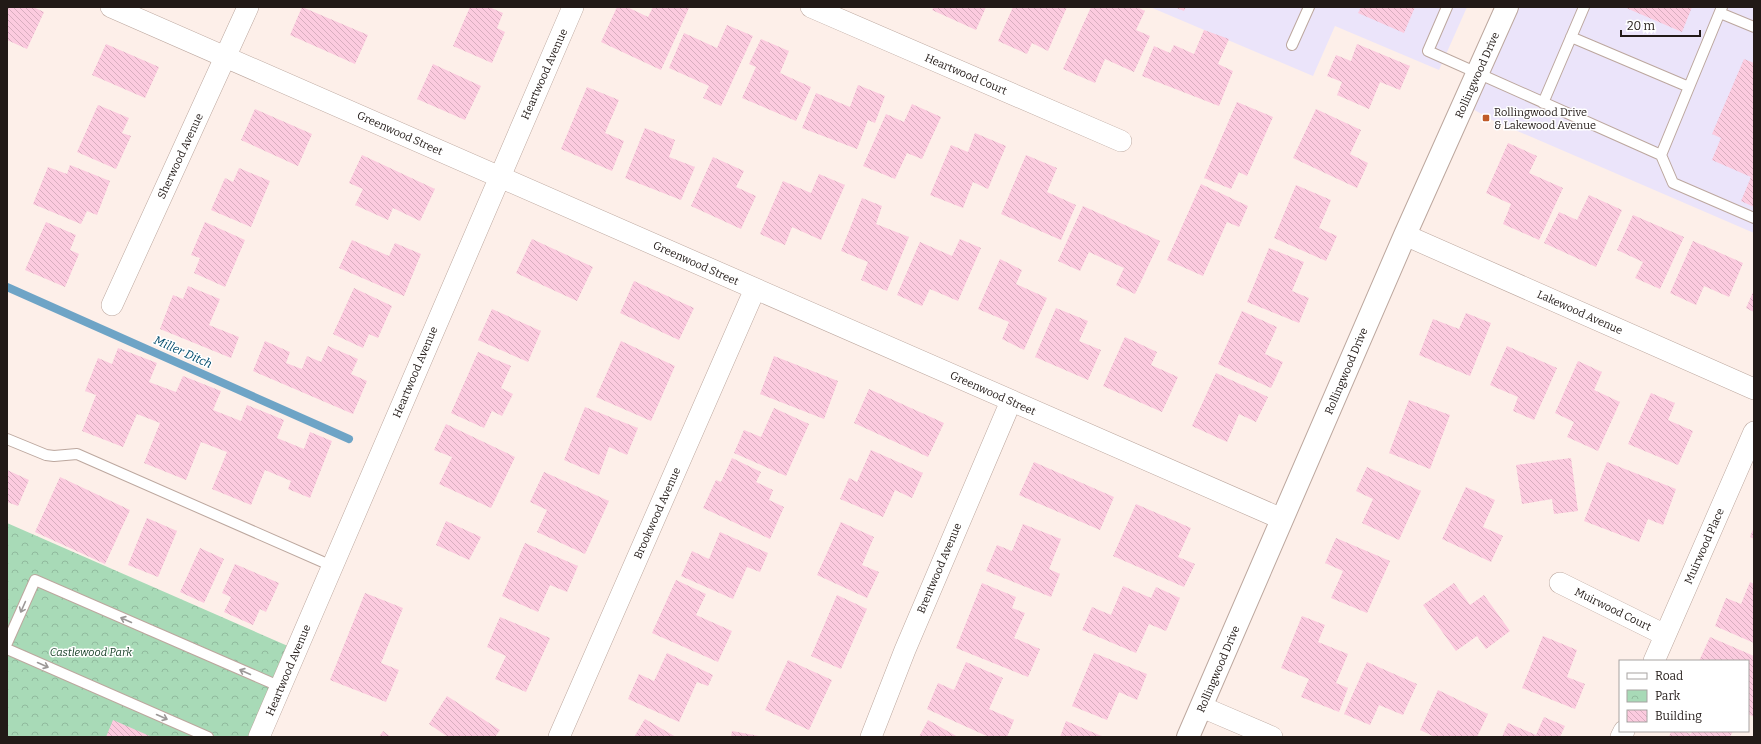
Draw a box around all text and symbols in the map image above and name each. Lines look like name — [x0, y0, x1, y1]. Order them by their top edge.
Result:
scale bar — [1621, 12, 1700, 38]
text: 20 m — [1627, 19, 1656, 33]
street label: Heartwood Avenue — [519, 27, 570, 122]
street label: Rollingwood Drive — [1453, 30, 1502, 120]
street label: Heartwood Court — [923, 51, 1009, 98]
place label: Rollingwood Drive & Lakewood Avenue — [1494, 106, 1596, 132]
street label: Greenwood Street — [355, 109, 445, 158]
street label: Sherwood Avenue — [155, 111, 206, 201]
marker: Rollingwood Drive & Lakewood Avenue — [1481, 113, 1491, 123]
street label: Greenwood Street — [651, 239, 741, 288]
street label: Lakewood Avenue — [1535, 288, 1625, 337]
street label: Heartwood Avenue — [390, 325, 441, 420]
street label: Rollingwood Drive — [1322, 326, 1371, 417]
water label: Miller Ditch — [152, 333, 214, 371]
street label: Greenwood Street — [948, 369, 1038, 418]
street label: Brookwood Avenue — [631, 465, 683, 561]
street label: Muirwood Place — [1682, 506, 1727, 586]
street label: Brentwood Avenue — [915, 521, 964, 615]
street label: Muirwood Court — [1572, 585, 1653, 634]
one-way arrow — [19, 601, 26, 613]
one-way arrow — [121, 615, 133, 623]
street label: Heartwood Avenue — [263, 623, 314, 718]
street label: Rollingwood Drive — [1194, 624, 1243, 715]
park label: Castlewood Park — [50, 646, 133, 659]
legend — [1619, 660, 1749, 732]
one-way arrow — [36, 661, 48, 669]
one-way arrow — [240, 668, 252, 675]
text: Road — [1655, 669, 1683, 683]
text: Park — [1655, 689, 1681, 703]
text: Building — [1655, 709, 1702, 723]
one-way arrow — [155, 714, 167, 721]

